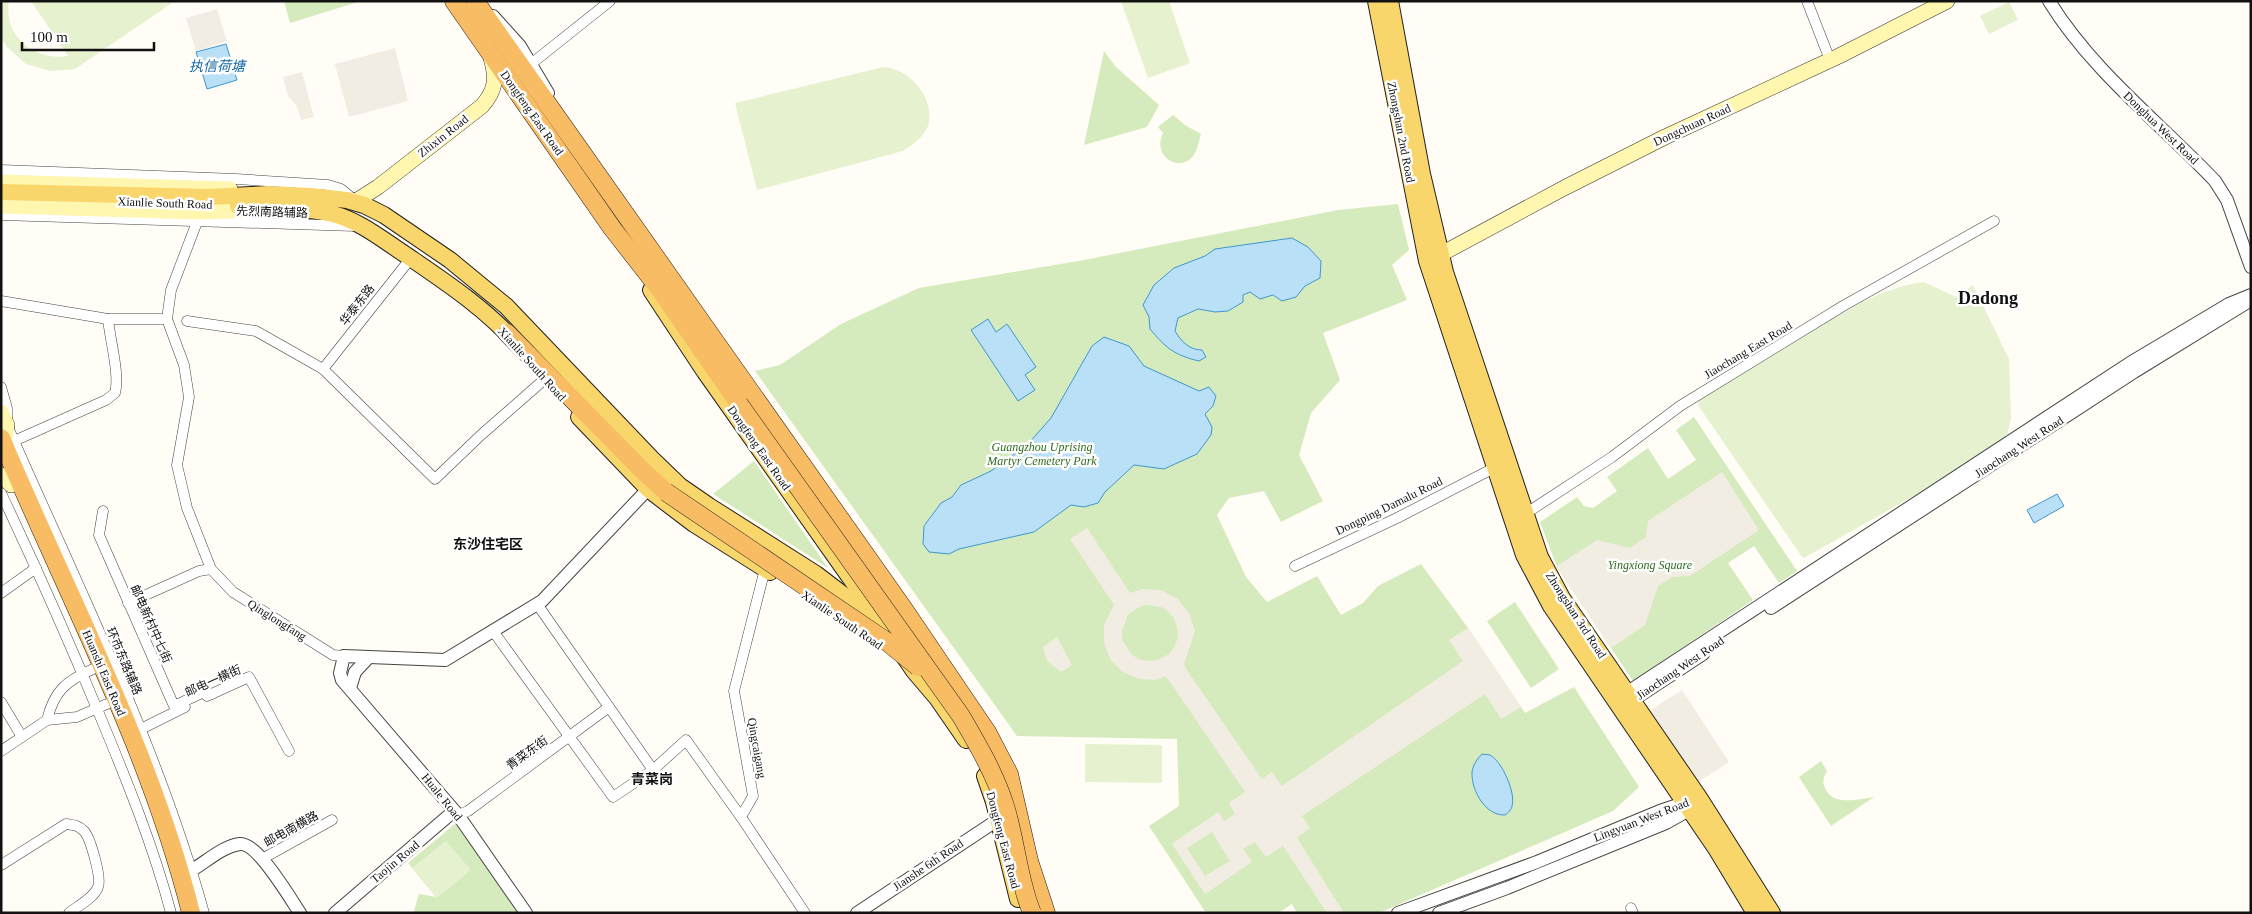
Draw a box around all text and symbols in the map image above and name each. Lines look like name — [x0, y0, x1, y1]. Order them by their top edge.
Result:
scale bar — [22, 20, 155, 52]
text: 100 m — [30, 29, 68, 45]
water label: 执信荷塘 — [189, 59, 247, 74]
street label: Dongfeng East Road — [498, 68, 566, 158]
street label: Zhongshan 2nd Road — [1384, 80, 1418, 184]
street label: Donghua West Road — [2121, 89, 2201, 167]
street label: Dongchuan Road — [1651, 101, 1733, 149]
street label: Zhixin Road — [415, 112, 471, 160]
street label: Xianlie South Road — [117, 194, 213, 212]
street label: 先烈南路辅路 — [236, 204, 308, 220]
street label: 华泰东路 — [337, 282, 377, 328]
district label: Dadong — [1958, 288, 2018, 308]
street label: Jiaochang East Road — [1702, 318, 1794, 382]
street label: Xianlie South Road — [495, 324, 569, 404]
street label: Dongfeng East Road — [725, 403, 793, 493]
street label: Jiaochang West Road — [1972, 413, 2066, 481]
park label: Guangzhou Uprising Martyr Cemetery Park — [986, 440, 1097, 468]
street label: Dongping Damalu Road — [1333, 474, 1445, 538]
district label: 东沙住宅区 — [453, 536, 523, 552]
park label: Yingxiong Square — [1608, 558, 1693, 572]
street label: Zhongshan 3rd Road — [1543, 569, 1609, 661]
street label: 邮电新村中七街 — [128, 583, 174, 665]
street label: Xianlie South Road — [799, 588, 885, 652]
street label: Qinglongfang — [245, 596, 309, 644]
street label: 环市东路辅路 — [103, 625, 145, 697]
street label: Huanshi East Road — [80, 628, 128, 718]
street label: Jiaochang West Road — [1633, 633, 1727, 703]
street label: 邮电一横街 — [183, 662, 243, 700]
street label: Qingcaigang — [745, 717, 769, 779]
street label: 青菜东街 — [503, 733, 551, 773]
street label: Huale Road — [419, 770, 465, 824]
district label: 青菜岗 — [631, 772, 673, 787]
street label: Dongfeng East Road — [983, 790, 1023, 890]
street label: Lingyuan West Road — [1591, 795, 1691, 845]
street label: 邮电南横路 — [261, 808, 321, 850]
street label: Jianshe 6th Road — [890, 836, 966, 894]
street label: Taojin Road — [368, 838, 422, 886]

